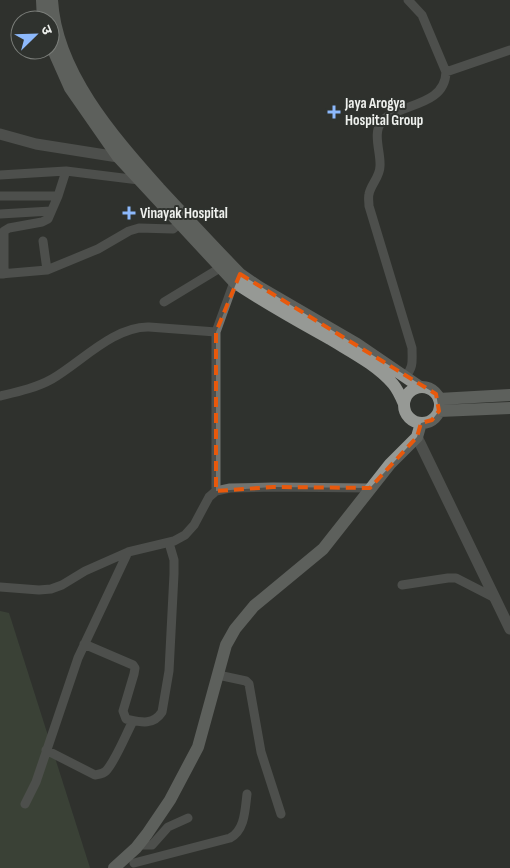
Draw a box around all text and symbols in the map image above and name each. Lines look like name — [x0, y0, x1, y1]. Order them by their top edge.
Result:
north arrow — [10, 10, 60, 60]
text: उ — [37, 23, 56, 38]
place label: Jaya Arogya Hospital Group — [344, 94, 423, 130]
marker: Jaya Arogya Hospital Group — [327, 105, 341, 119]
place label: Vinayak Hospital — [140, 204, 228, 223]
marker: Vinayak Hospital — [122, 206, 136, 220]

